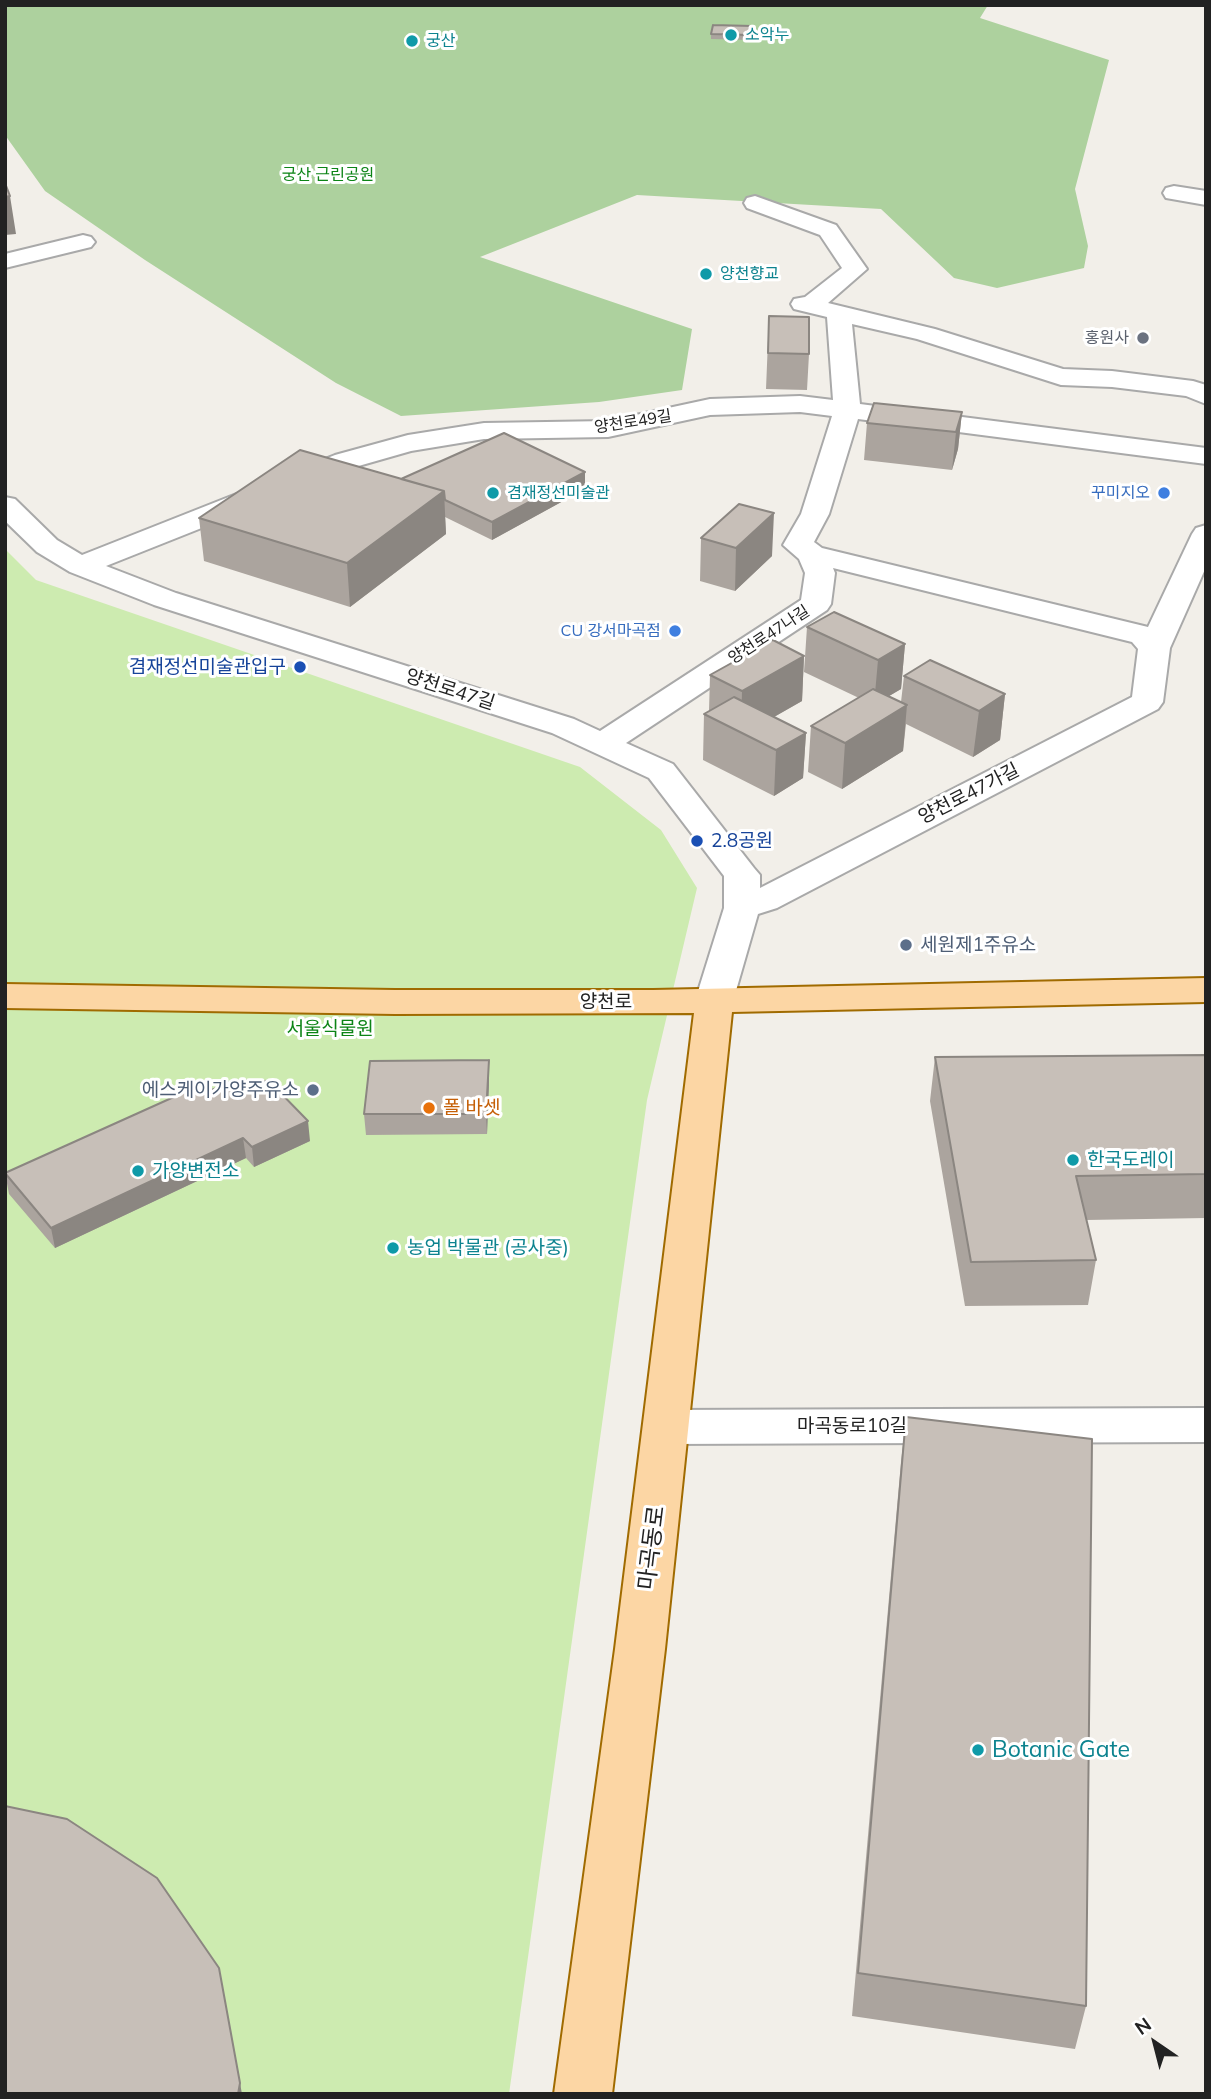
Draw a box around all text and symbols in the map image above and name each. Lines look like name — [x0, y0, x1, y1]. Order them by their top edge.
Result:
place label: 소악누 — [745, 25, 789, 45]
marker: 소악누 — [723, 27, 739, 43]
place label: 궁산 — [426, 31, 455, 51]
marker: 궁산 — [404, 33, 420, 49]
park label: 궁산 근린공원 — [282, 165, 374, 185]
place label: 양천향교 — [720, 264, 779, 284]
marker: 양천향교 — [698, 266, 714, 282]
place label: 홍원사 — [1085, 328, 1129, 348]
marker: 홍원사 — [1135, 330, 1151, 346]
street label: 양천로49길 — [593, 406, 673, 438]
place label: 겸재정선미술관 — [507, 483, 610, 503]
place label: 꾸미지오 — [1091, 483, 1150, 503]
marker: 겸재정선미술관 — [485, 485, 501, 501]
marker: 꾸미지오 — [1156, 485, 1172, 501]
street label: 양천로47나길 — [725, 602, 813, 668]
place label: CU 강서마곡점 — [561, 621, 661, 641]
marker: CU 강서마곡점 — [667, 623, 683, 639]
place label: 겸재정선미술관입구 — [129, 656, 286, 678]
marker: 겸재정선미술관입구 — [292, 659, 308, 675]
street label: 양천로47길 — [402, 665, 498, 715]
street label: 양천로47가길 — [915, 759, 1023, 829]
place label: 2.8공원 — [711, 830, 773, 852]
marker: 2.8공원 — [689, 833, 705, 849]
place label: 세원제1주유소 — [920, 934, 1036, 956]
marker: 세원제1주유소 — [898, 937, 914, 953]
street label: 양천로 — [580, 991, 632, 1013]
park label: 서울식물원 — [286, 1018, 374, 1040]
place label: 에스케이가양주유소 — [142, 1079, 299, 1101]
marker: 에스케이가양주유소 — [305, 1082, 321, 1098]
place label: 폴 바셋 — [443, 1097, 500, 1119]
marker: 폴 바셋 — [421, 1100, 437, 1116]
place label: 한국도레이 — [1087, 1149, 1174, 1171]
marker: 한국도레이 — [1065, 1152, 1081, 1168]
place label: 가양변전소 — [152, 1160, 239, 1182]
marker: 가양변전소 — [130, 1163, 146, 1179]
place label: 농업 박물관 (공사중) — [407, 1237, 569, 1259]
marker: 농업 박물관 (공사중) — [385, 1240, 401, 1256]
street label: 마곡동로10길 — [797, 1415, 907, 1437]
street label: 마곡동로 — [633, 1504, 671, 1592]
place label: Botanic Gate — [992, 1736, 1130, 1764]
marker: Botanic Gate — [970, 1742, 986, 1758]
north arrow — [1120, 2008, 1190, 2078]
text: N — [1130, 2012, 1156, 2040]

